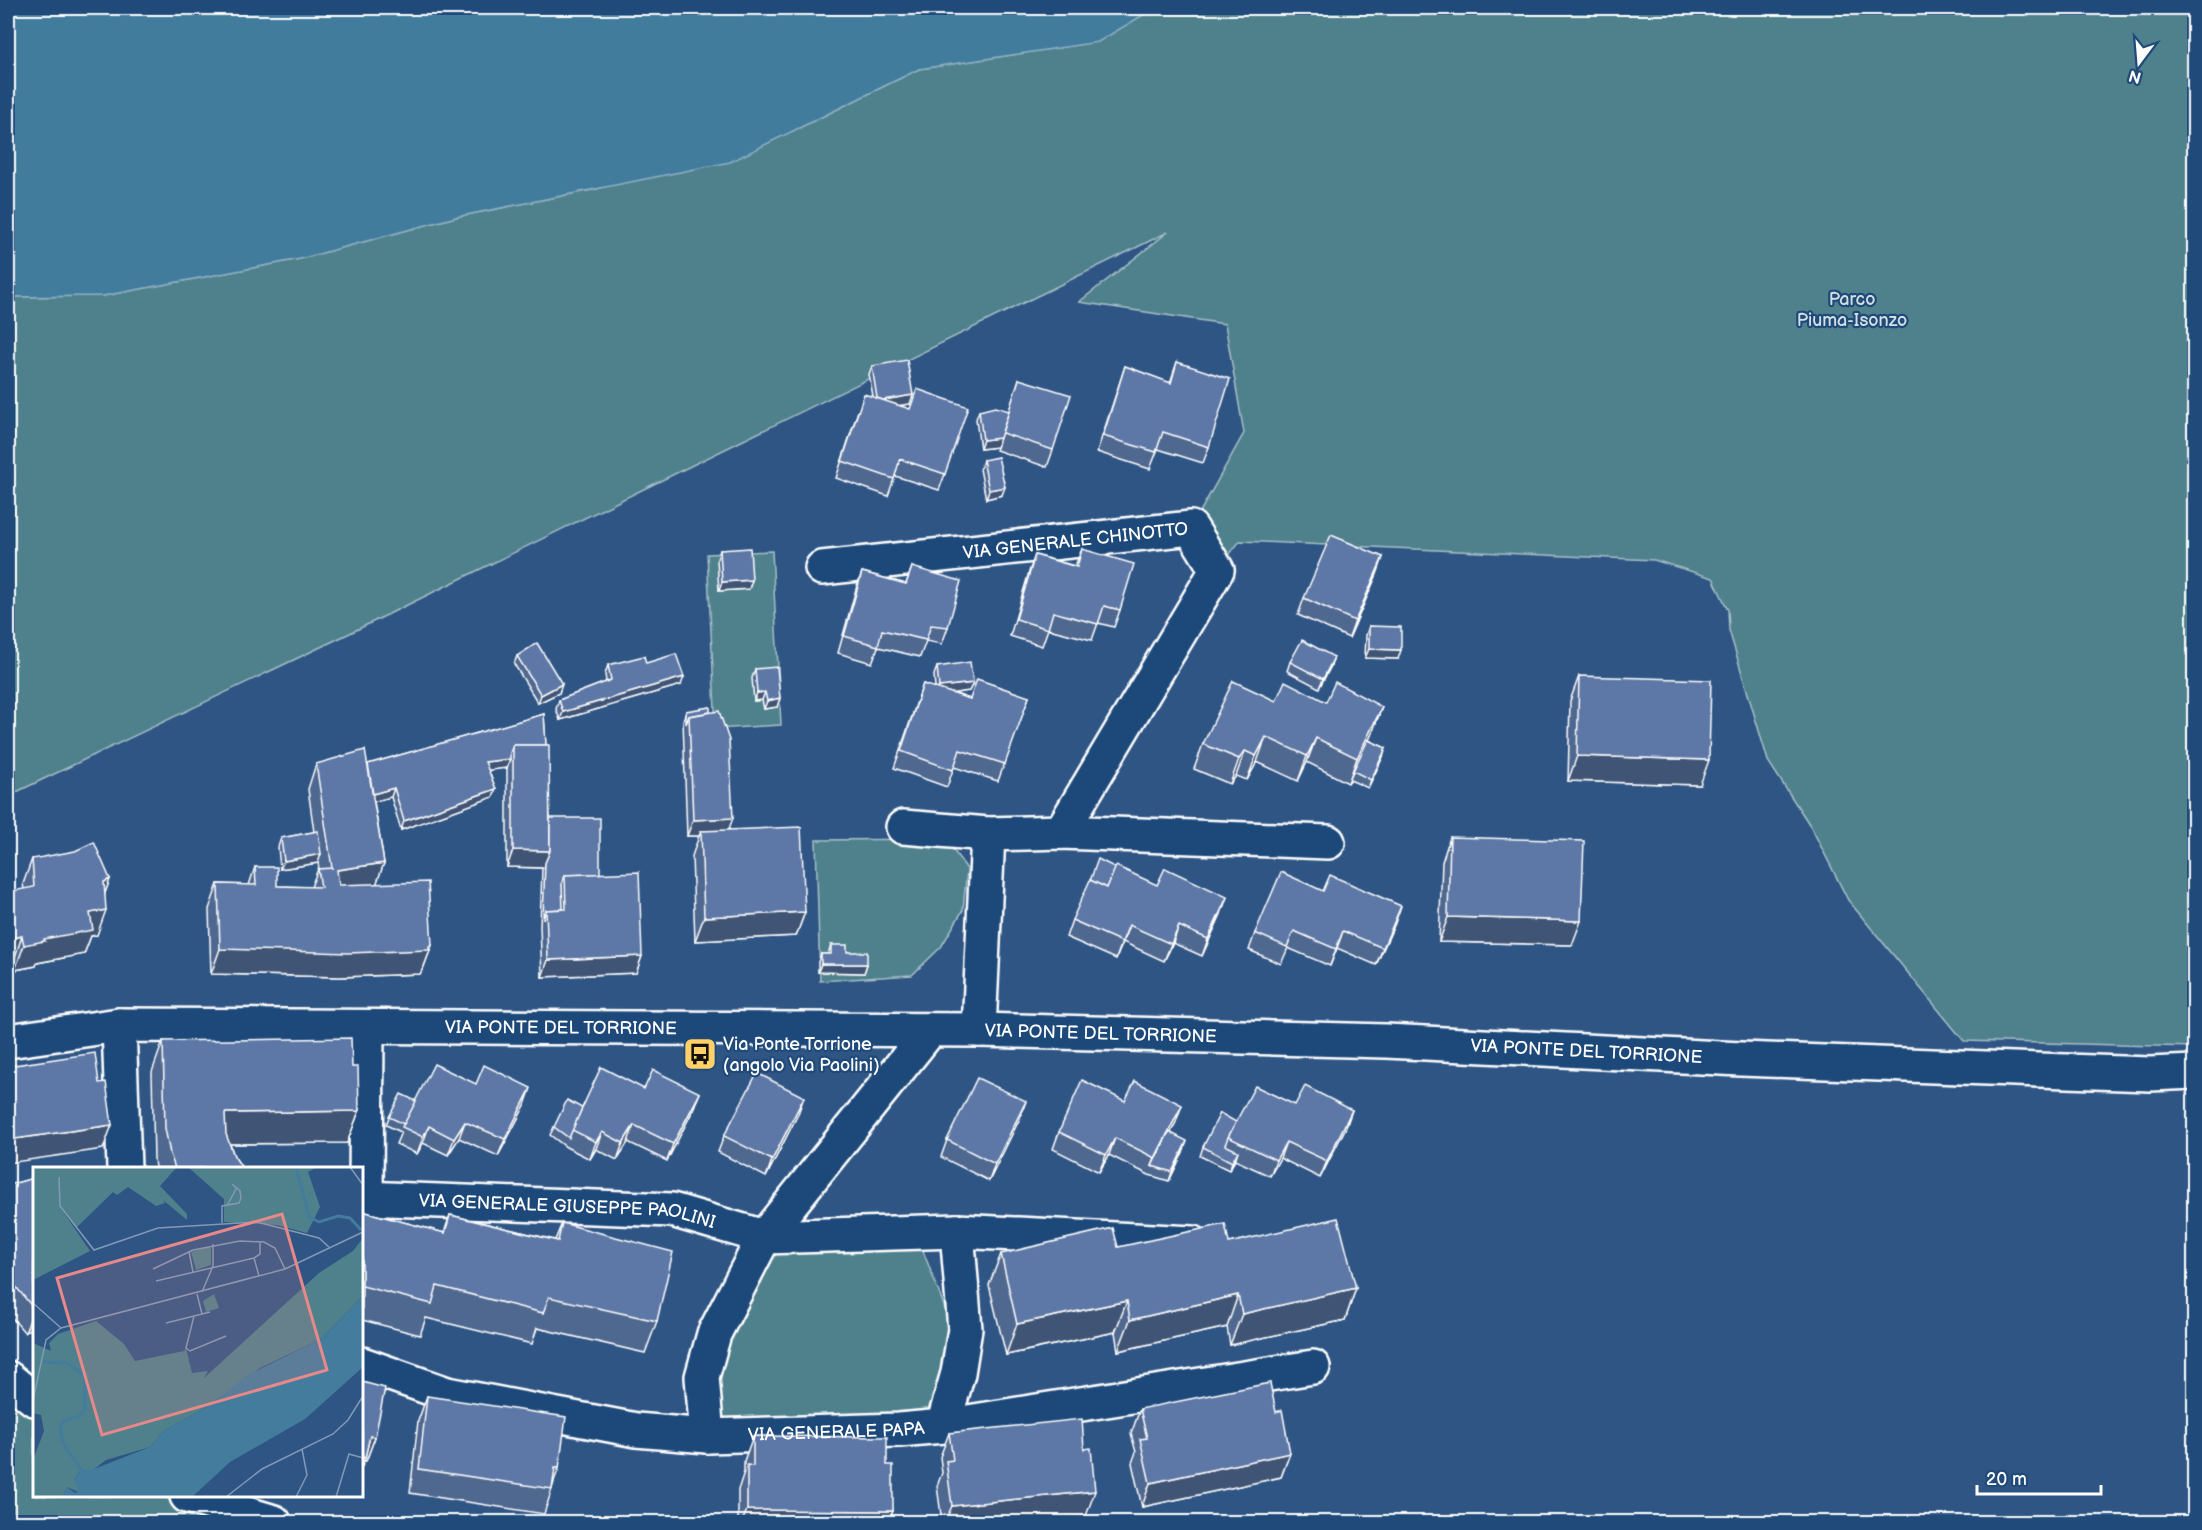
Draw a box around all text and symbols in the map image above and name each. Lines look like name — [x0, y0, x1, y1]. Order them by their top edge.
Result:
north arrow — [2109, 33, 2169, 93]
text: N — [2127, 65, 2144, 87]
park label: Parco Piuma-Isonzo — [1797, 289, 1907, 331]
street label: VIA GENERALE CHINOTTO — [962, 518, 1189, 563]
street label: VIA PONTE DEL TORRIONE — [445, 1016, 677, 1039]
street label: VIA PONTE DEL TORRIONE — [984, 1020, 1217, 1047]
place label: Via Ponte Torrione (angolo Via Paolini) — [723, 1034, 880, 1076]
street label: VIA PONTE DEL TORRIONE — [1470, 1035, 1703, 1068]
bus stop icon: Via Ponte Torrione (angolo Via Paolini) — [682, 1036, 718, 1072]
inset map — [33, 1167, 363, 1497]
street label: VIA GENERALE GIUSEPPE PAOLINI — [418, 1190, 718, 1233]
street label: VIA GENERALE PAPA — [748, 1417, 925, 1445]
scale bar — [1977, 1458, 2102, 1496]
text: 20 m — [1986, 1469, 2027, 1490]

